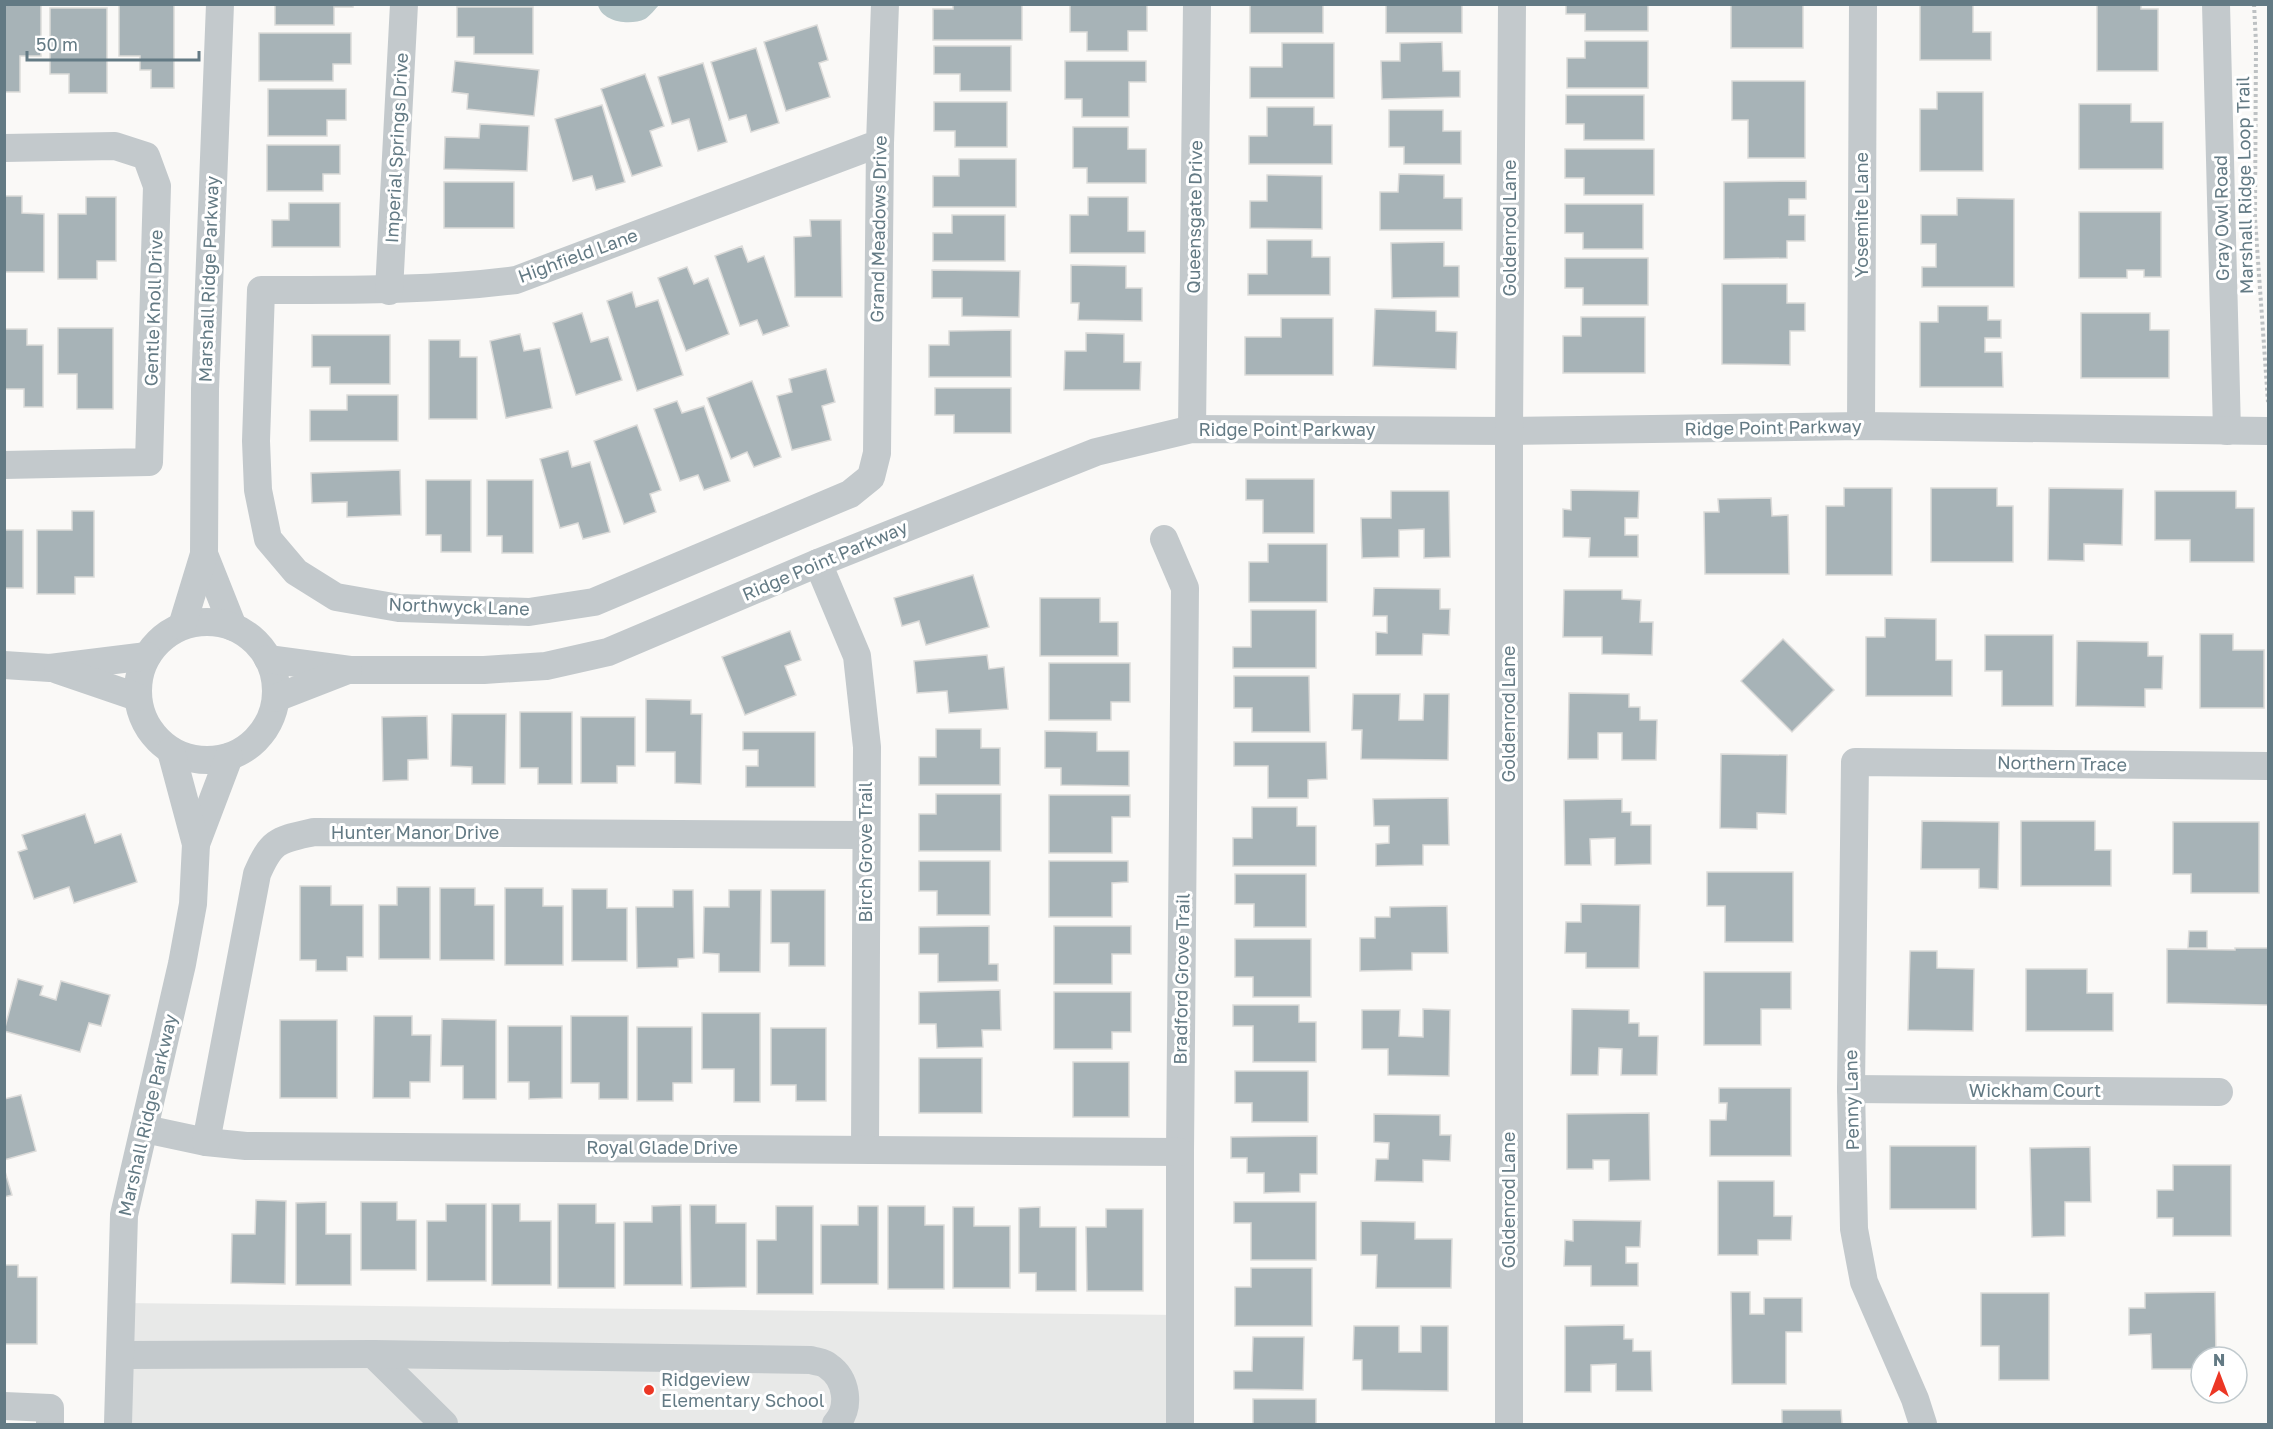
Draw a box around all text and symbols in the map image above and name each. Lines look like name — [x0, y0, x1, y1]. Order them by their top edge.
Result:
scale bar — [27, 24, 200, 62]
text: 50 m — [36, 33, 78, 55]
street label: Imperial Springs Drive — [380, 52, 412, 244]
street label: Marshall Ridge Loop Trail — [2231, 76, 2257, 294]
street label: Grand Meadows Drive — [865, 135, 891, 323]
street label: Queensgate Drive — [1182, 140, 1206, 294]
street label: Yosemite Lane — [1850, 152, 1872, 278]
street label: Gray Owl Road — [2209, 155, 2233, 281]
street label: Goldenrod Lane — [1498, 160, 1520, 296]
street label: Marshall Ridge Parkway — [193, 175, 223, 383]
street label: Highfield Lane — [515, 223, 641, 287]
street label: Gentle Knoll Drive — [139, 229, 167, 387]
street label: Ridge Point Parkway — [1684, 414, 1862, 440]
street label: Ridge Point Parkway — [1198, 418, 1376, 440]
street label: Ridge Point Parkway — [739, 515, 910, 605]
street label: Northwyck Lane — [388, 593, 530, 619]
street label: Goldenrod Lane — [1497, 646, 1519, 782]
street label: Northern Trace — [1997, 751, 2127, 775]
street label: Birch Grove Trail — [854, 781, 876, 922]
street label: Hunter Manor Drive — [331, 821, 499, 843]
street label: Bradford Grove Trail — [1169, 893, 1193, 1065]
street label: Marshall Ridge Parkway — [113, 1012, 181, 1218]
street label: Penny Lane — [1839, 1050, 1863, 1150]
street label: Wickham Court — [1969, 1079, 2101, 1101]
street label: Goldenrod Lane — [1497, 1132, 1519, 1268]
street label: Royal Glade Drive — [586, 1136, 738, 1158]
north arrow — [2189, 1345, 2249, 1405]
text: N — [2213, 1350, 2225, 1370]
place label: Ridgeview Elementary School — [661, 1368, 825, 1411]
marker: Ridgeview Elementary School — [642, 1383, 656, 1397]

